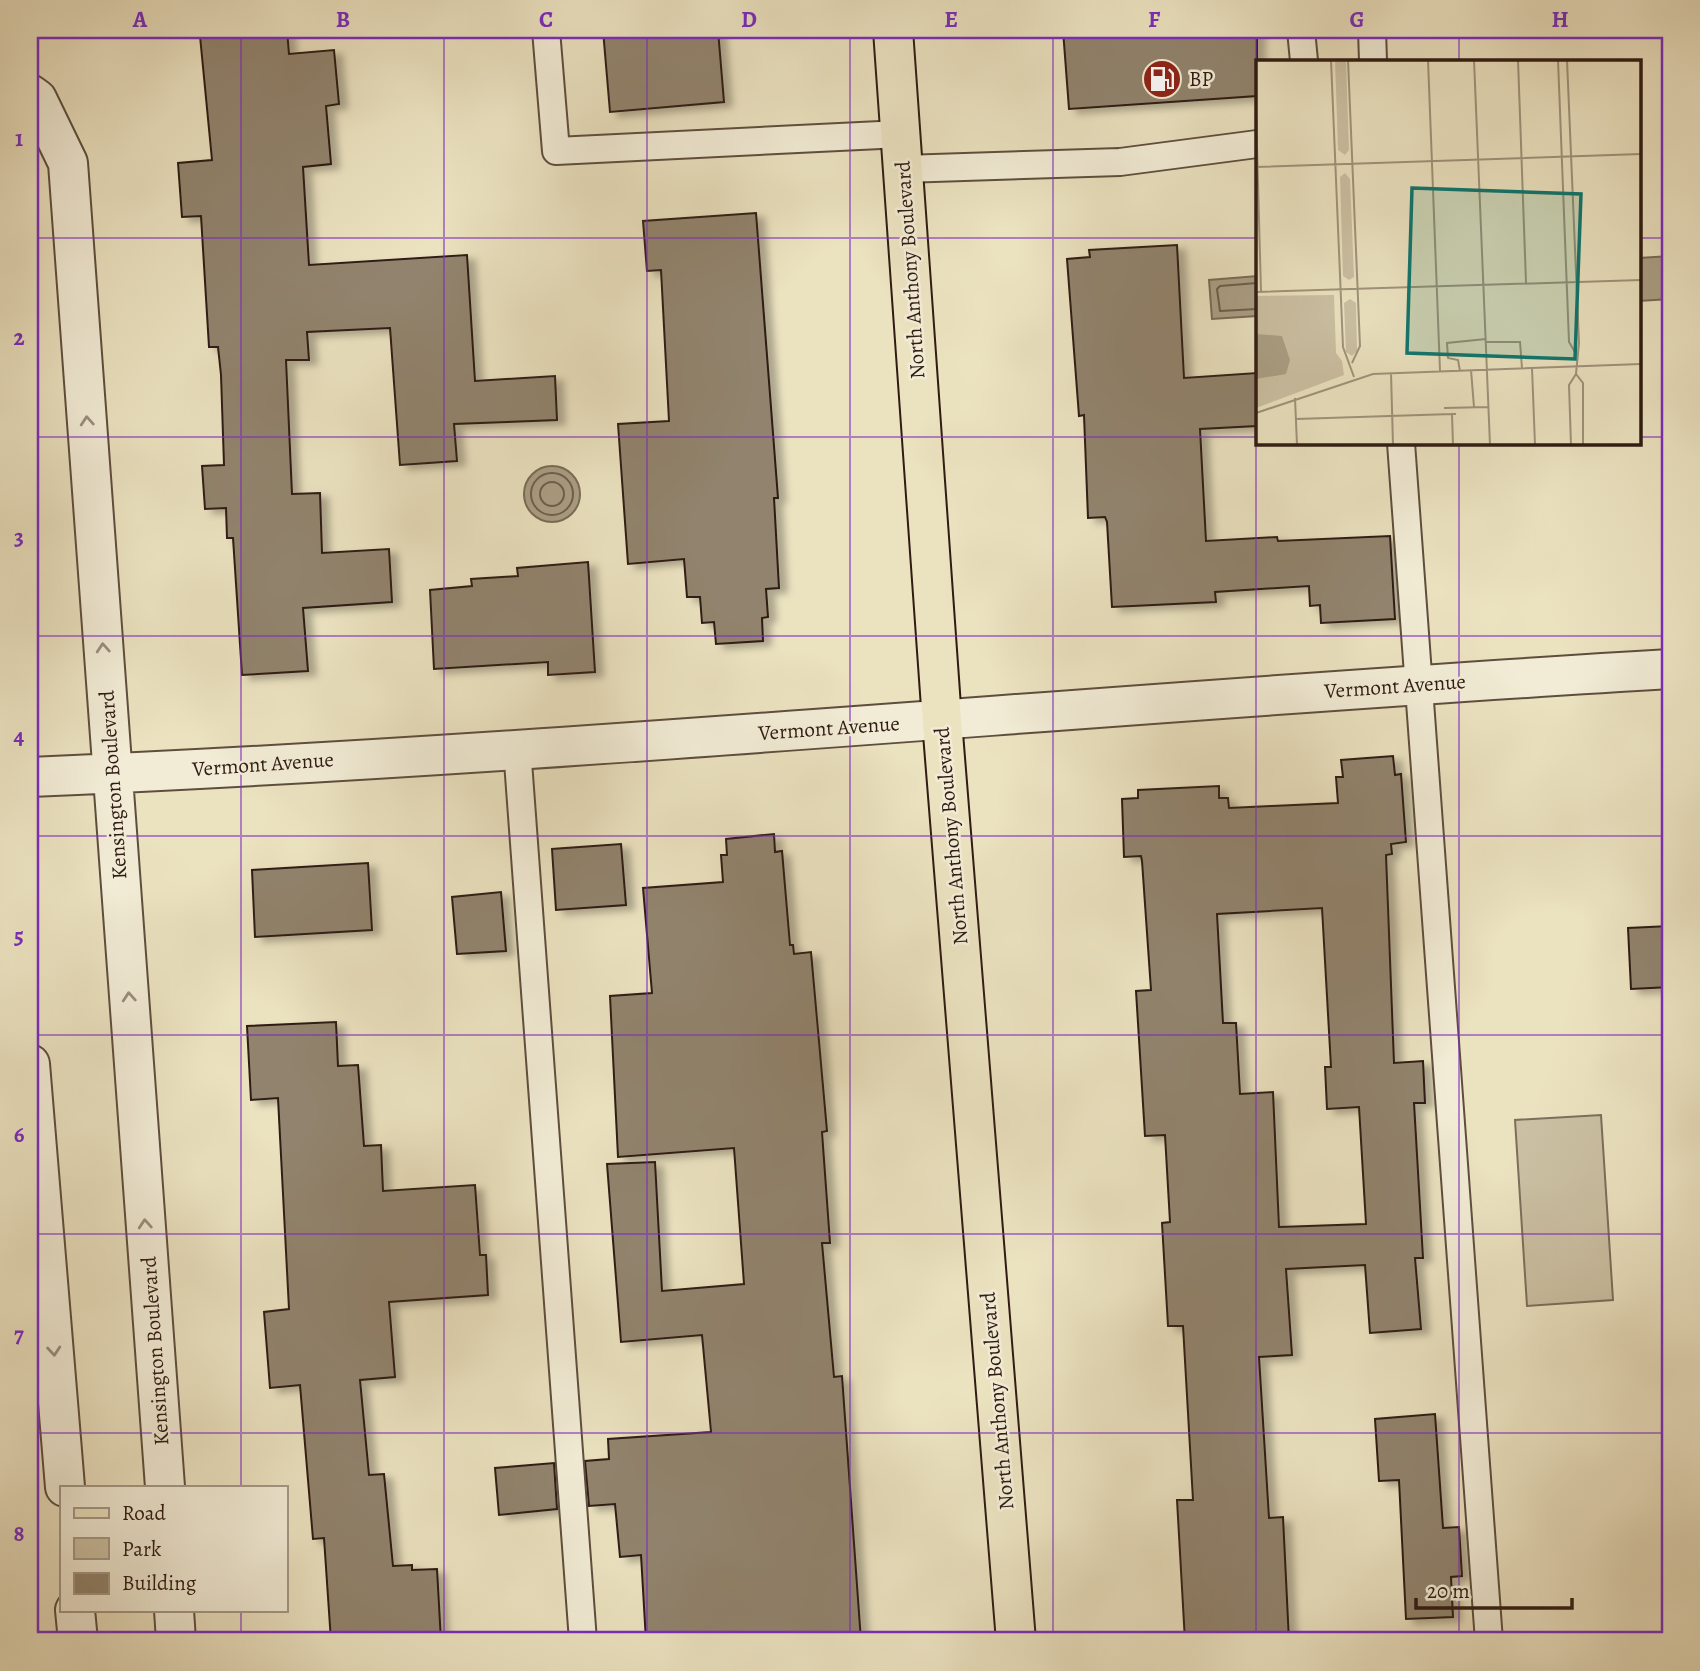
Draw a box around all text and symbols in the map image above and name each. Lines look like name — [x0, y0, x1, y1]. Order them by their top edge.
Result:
text: A — [132, 4, 148, 35]
text: B — [336, 4, 350, 35]
text: C — [539, 4, 553, 35]
text: D — [741, 4, 757, 35]
text: E — [944, 4, 958, 35]
text: F — [1148, 4, 1161, 35]
text: G — [1349, 4, 1365, 35]
text: H — [1551, 4, 1569, 35]
fuel station icon: BP — [1141, 58, 1183, 100]
inset map — [1256, 60, 1640, 444]
place label: BP — [1189, 65, 1214, 93]
text: 1 — [15, 123, 23, 154]
street label: North Anthony Boulevard — [888, 159, 932, 380]
text: 2 — [13, 322, 25, 353]
one-way arrow — [79, 415, 94, 426]
text: 3 — [14, 522, 24, 553]
one-way arrow — [96, 642, 111, 653]
street label: Vermont Avenue — [1322, 667, 1467, 705]
street label: Kensington Boulevard — [92, 689, 134, 881]
street label: Vermont Avenue — [756, 709, 901, 747]
text: 4 — [14, 721, 25, 752]
street label: North Anthony Boulevard — [927, 725, 974, 946]
street label: Vermont Avenue — [190, 745, 335, 783]
text: 5 — [14, 920, 24, 951]
one-way arrow — [122, 991, 137, 1002]
text: 6 — [14, 1119, 25, 1150]
one-way arrow — [138, 1218, 153, 1229]
street label: Kensington Boulevard — [134, 1255, 176, 1447]
street label: North Anthony Boulevard — [973, 1290, 1020, 1511]
text: 7 — [14, 1319, 24, 1350]
one-way arrow — [46, 1346, 61, 1357]
legend — [60, 1486, 287, 1612]
text: Road — [122, 1499, 166, 1527]
text: 8 — [13, 1518, 25, 1549]
text: Park — [122, 1535, 162, 1563]
scale bar — [1416, 1566, 1572, 1610]
text: Building — [122, 1569, 197, 1597]
text: 20 m — [1427, 1577, 1470, 1605]

